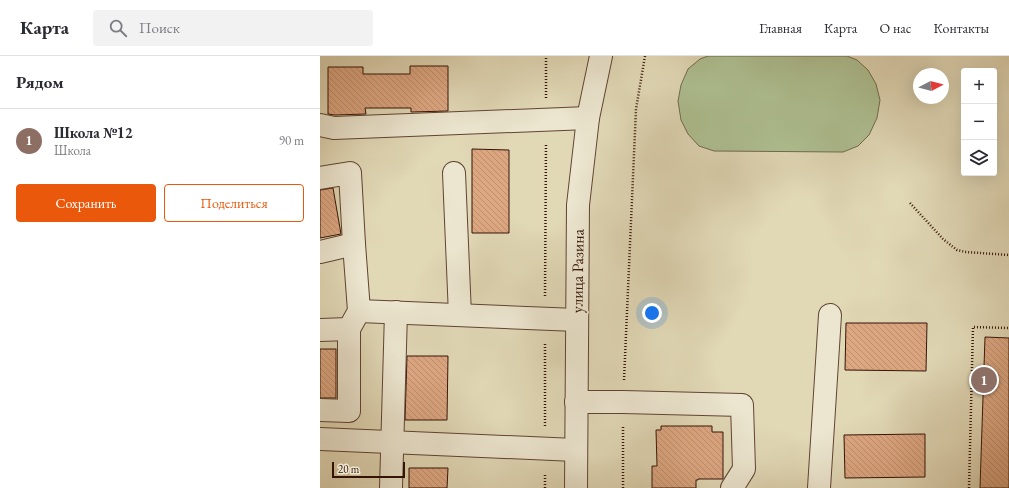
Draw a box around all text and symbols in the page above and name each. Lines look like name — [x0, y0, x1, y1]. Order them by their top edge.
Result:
search box — [93, 10, 373, 46]
text: Карта — [20, 15, 69, 40]
icon: search — [107, 17, 129, 39]
text: Поиск — [139, 18, 180, 37]
text: Главная — [759, 19, 802, 37]
text: Карта — [824, 19, 857, 37]
text: О нас — [879, 19, 911, 37]
text: Контакты — [933, 19, 989, 37]
north arrow — [913, 68, 949, 104]
map controls — [961, 68, 997, 176]
button: + — [961, 68, 997, 104]
text: Рядом — [16, 71, 64, 93]
button: − — [961, 104, 997, 140]
text: Школа №12 — [54, 123, 133, 142]
text: 1 — [26, 132, 32, 149]
text: 90 m — [279, 132, 304, 149]
button: layers — [961, 140, 997, 176]
text: Школа — [54, 142, 91, 159]
button: Сохранить — [16, 184, 156, 222]
button: Поделиться — [164, 184, 304, 222]
street label: улица Разина — [566, 228, 589, 313]
your location — [642, 303, 662, 323]
pin: 1 — [971, 365, 997, 395]
scale bar — [332, 460, 405, 479]
text: 20 m — [338, 462, 359, 476]

